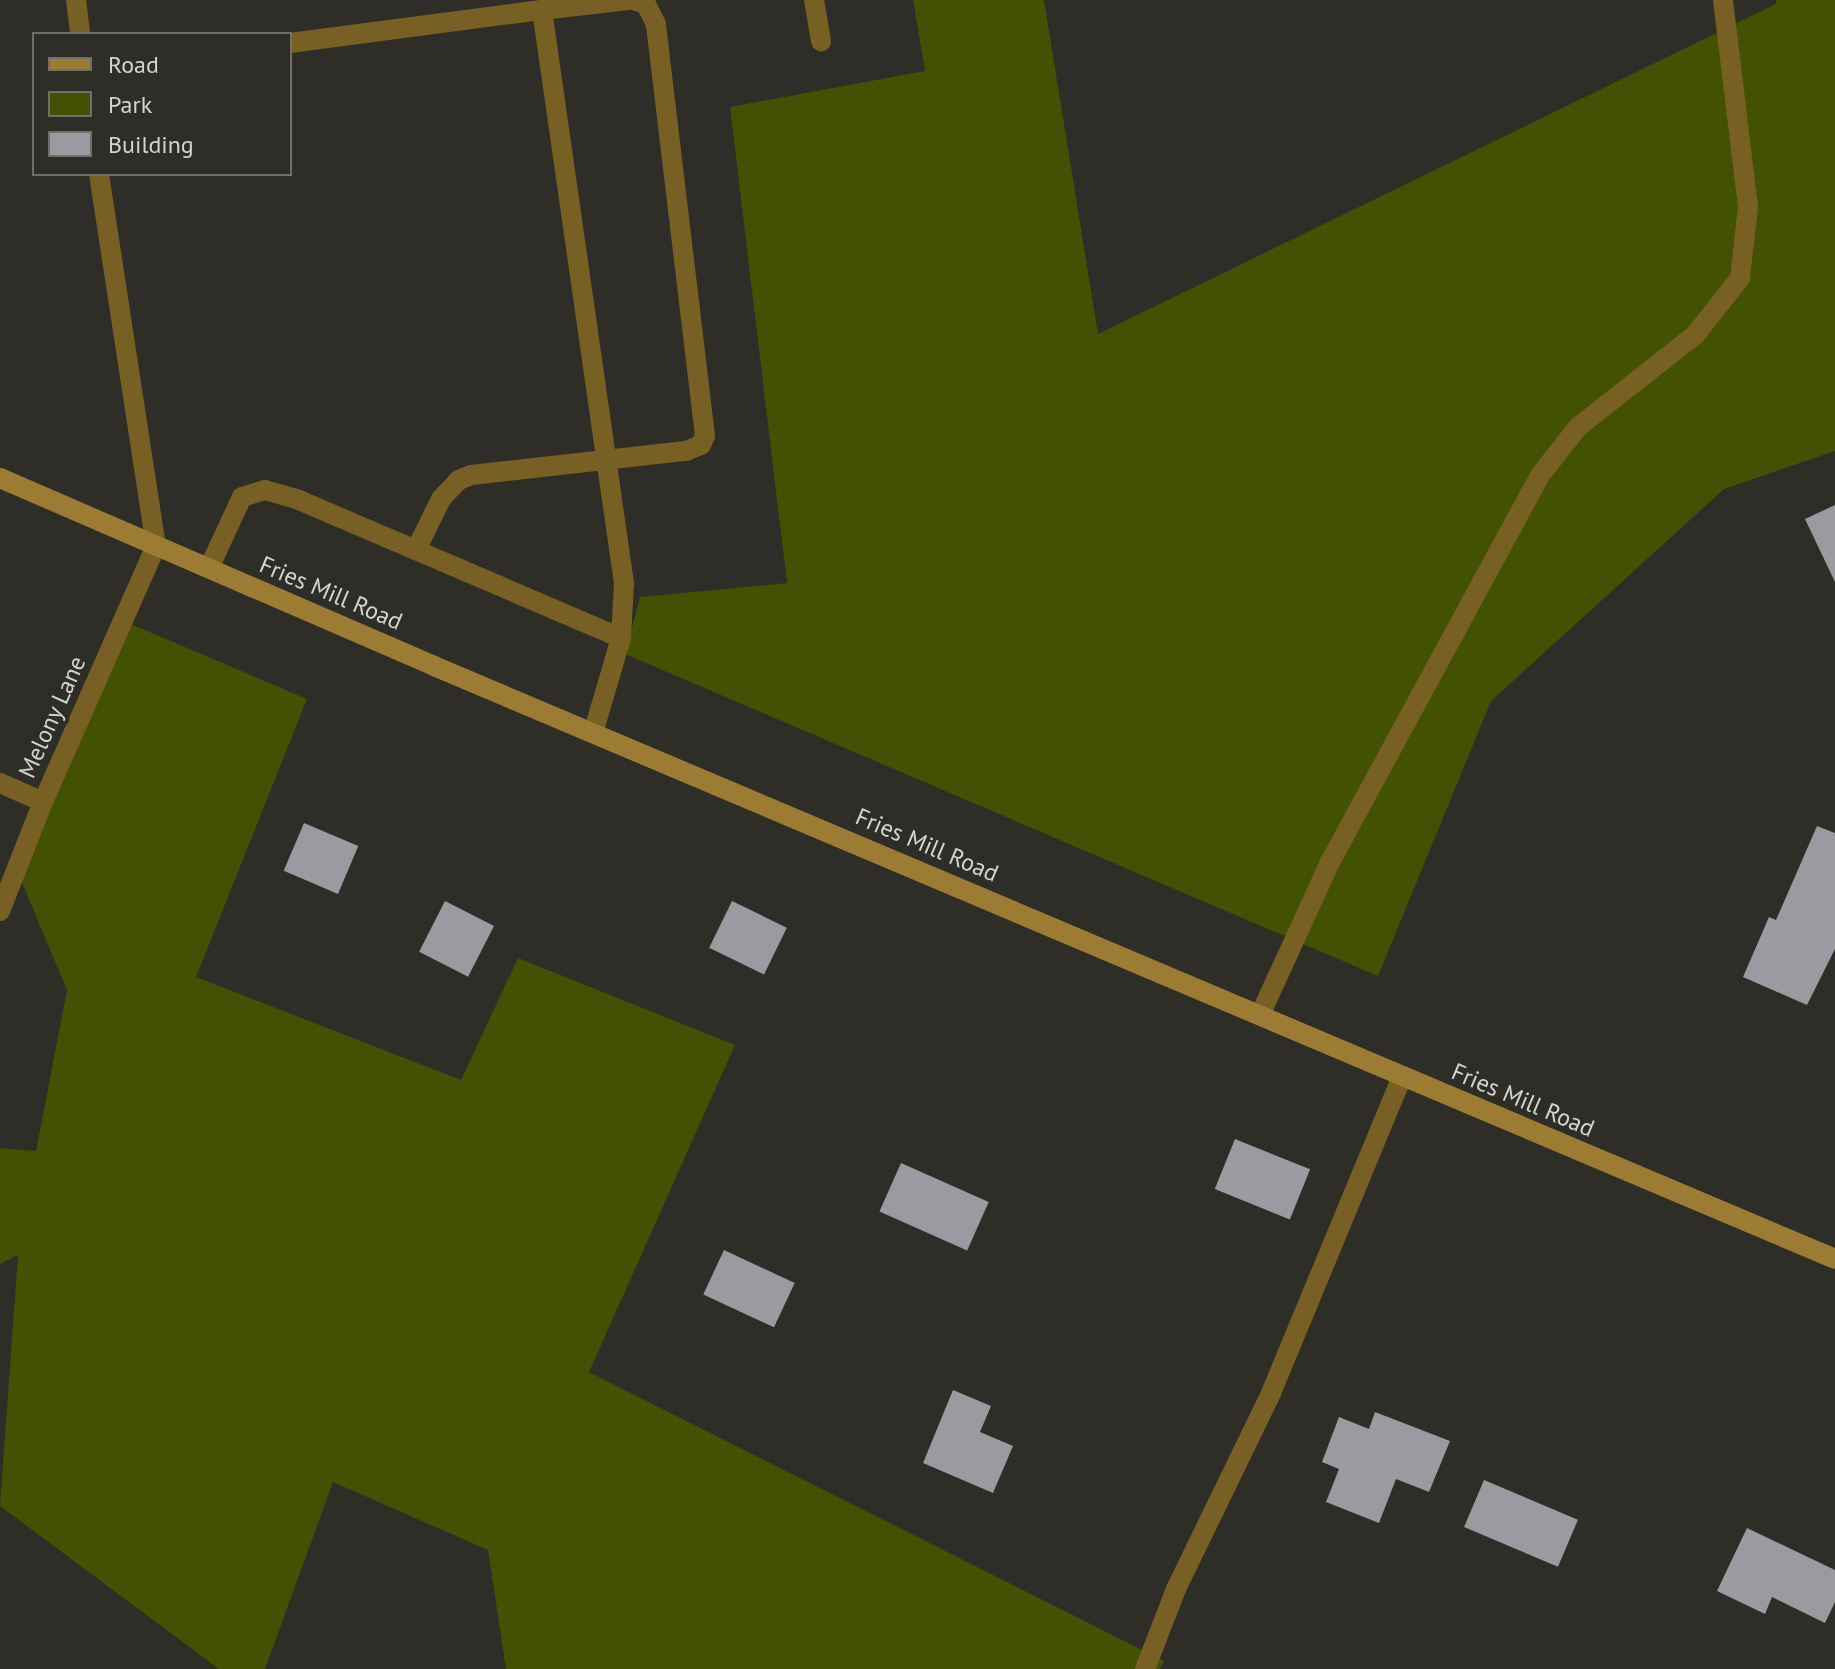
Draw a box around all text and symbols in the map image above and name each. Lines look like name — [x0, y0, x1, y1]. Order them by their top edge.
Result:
legend — [32, 32, 292, 176]
text: Road — [108, 49, 159, 80]
text: Park — [108, 89, 152, 120]
text: Building — [108, 129, 194, 160]
street label: Fries Mill Road — [255, 550, 407, 636]
street label: Melony Lane — [12, 651, 92, 783]
street label: Fries Mill Road — [851, 802, 1003, 888]
street label: Fries Mill Road — [1447, 1057, 1599, 1143]

